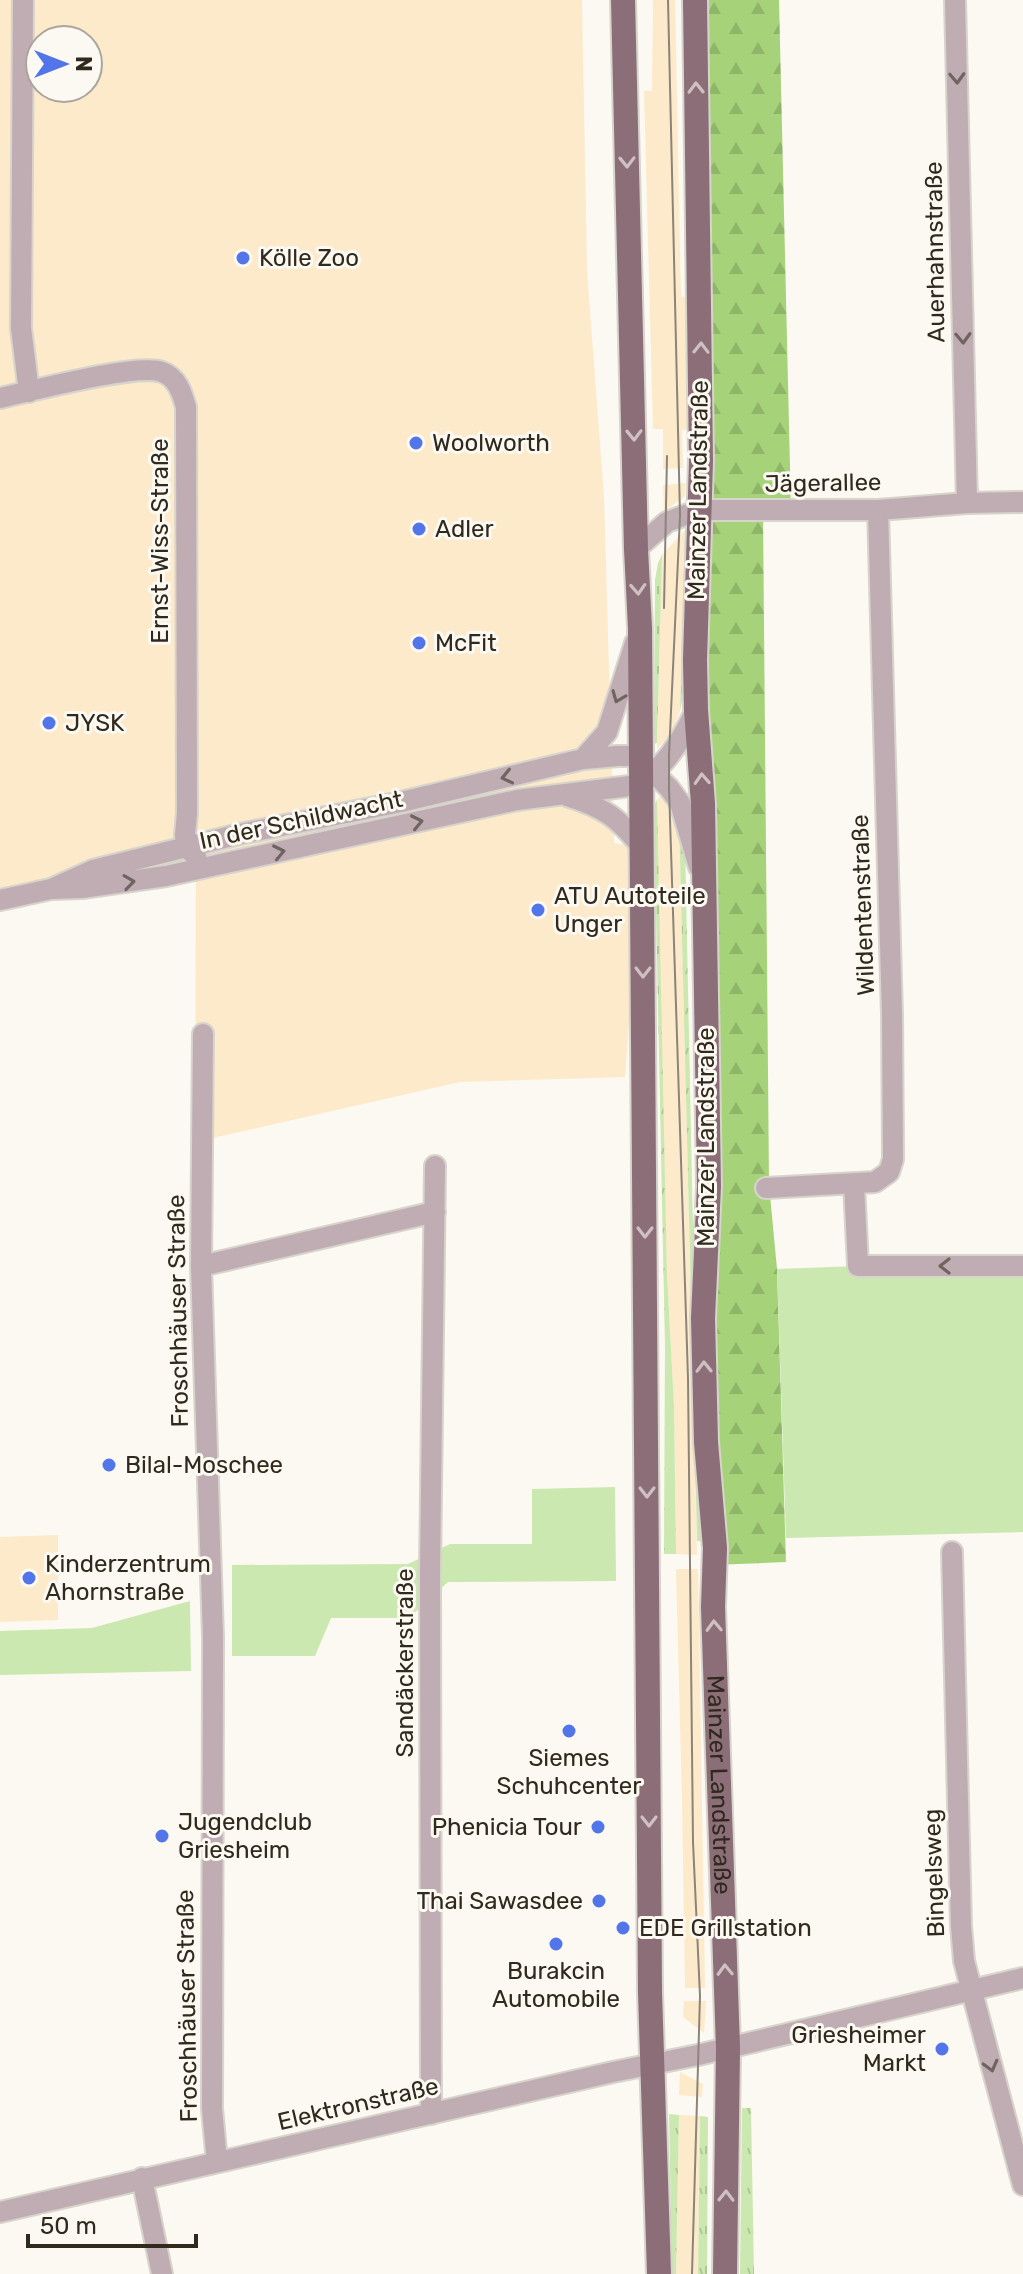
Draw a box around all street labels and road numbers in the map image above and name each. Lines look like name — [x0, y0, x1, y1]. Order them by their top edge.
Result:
street label: Auerhahnstraße — [919, 161, 951, 343]
street label: Mainzer Landstraße — [682, 380, 714, 600]
street label: Ernst-Wiss-Straße — [146, 438, 174, 644]
street label: Jägerallee — [764, 468, 882, 498]
street label: In der Schildwacht — [197, 785, 405, 855]
street label: Wildentenstraße — [846, 814, 880, 996]
street label: Mainzer Landstraße — [692, 1027, 720, 1247]
street label: Froschhäuser Straße — [162, 1194, 194, 1428]
street label: Sandäckerstraße — [391, 1568, 419, 1758]
street label: Mainzer Landstraße — [701, 1675, 737, 1895]
street label: Bingelsweg — [918, 1808, 950, 1938]
street label: Froschhäuser Straße — [171, 1889, 203, 2123]
street label: Elektronstraße — [275, 2072, 441, 2136]

